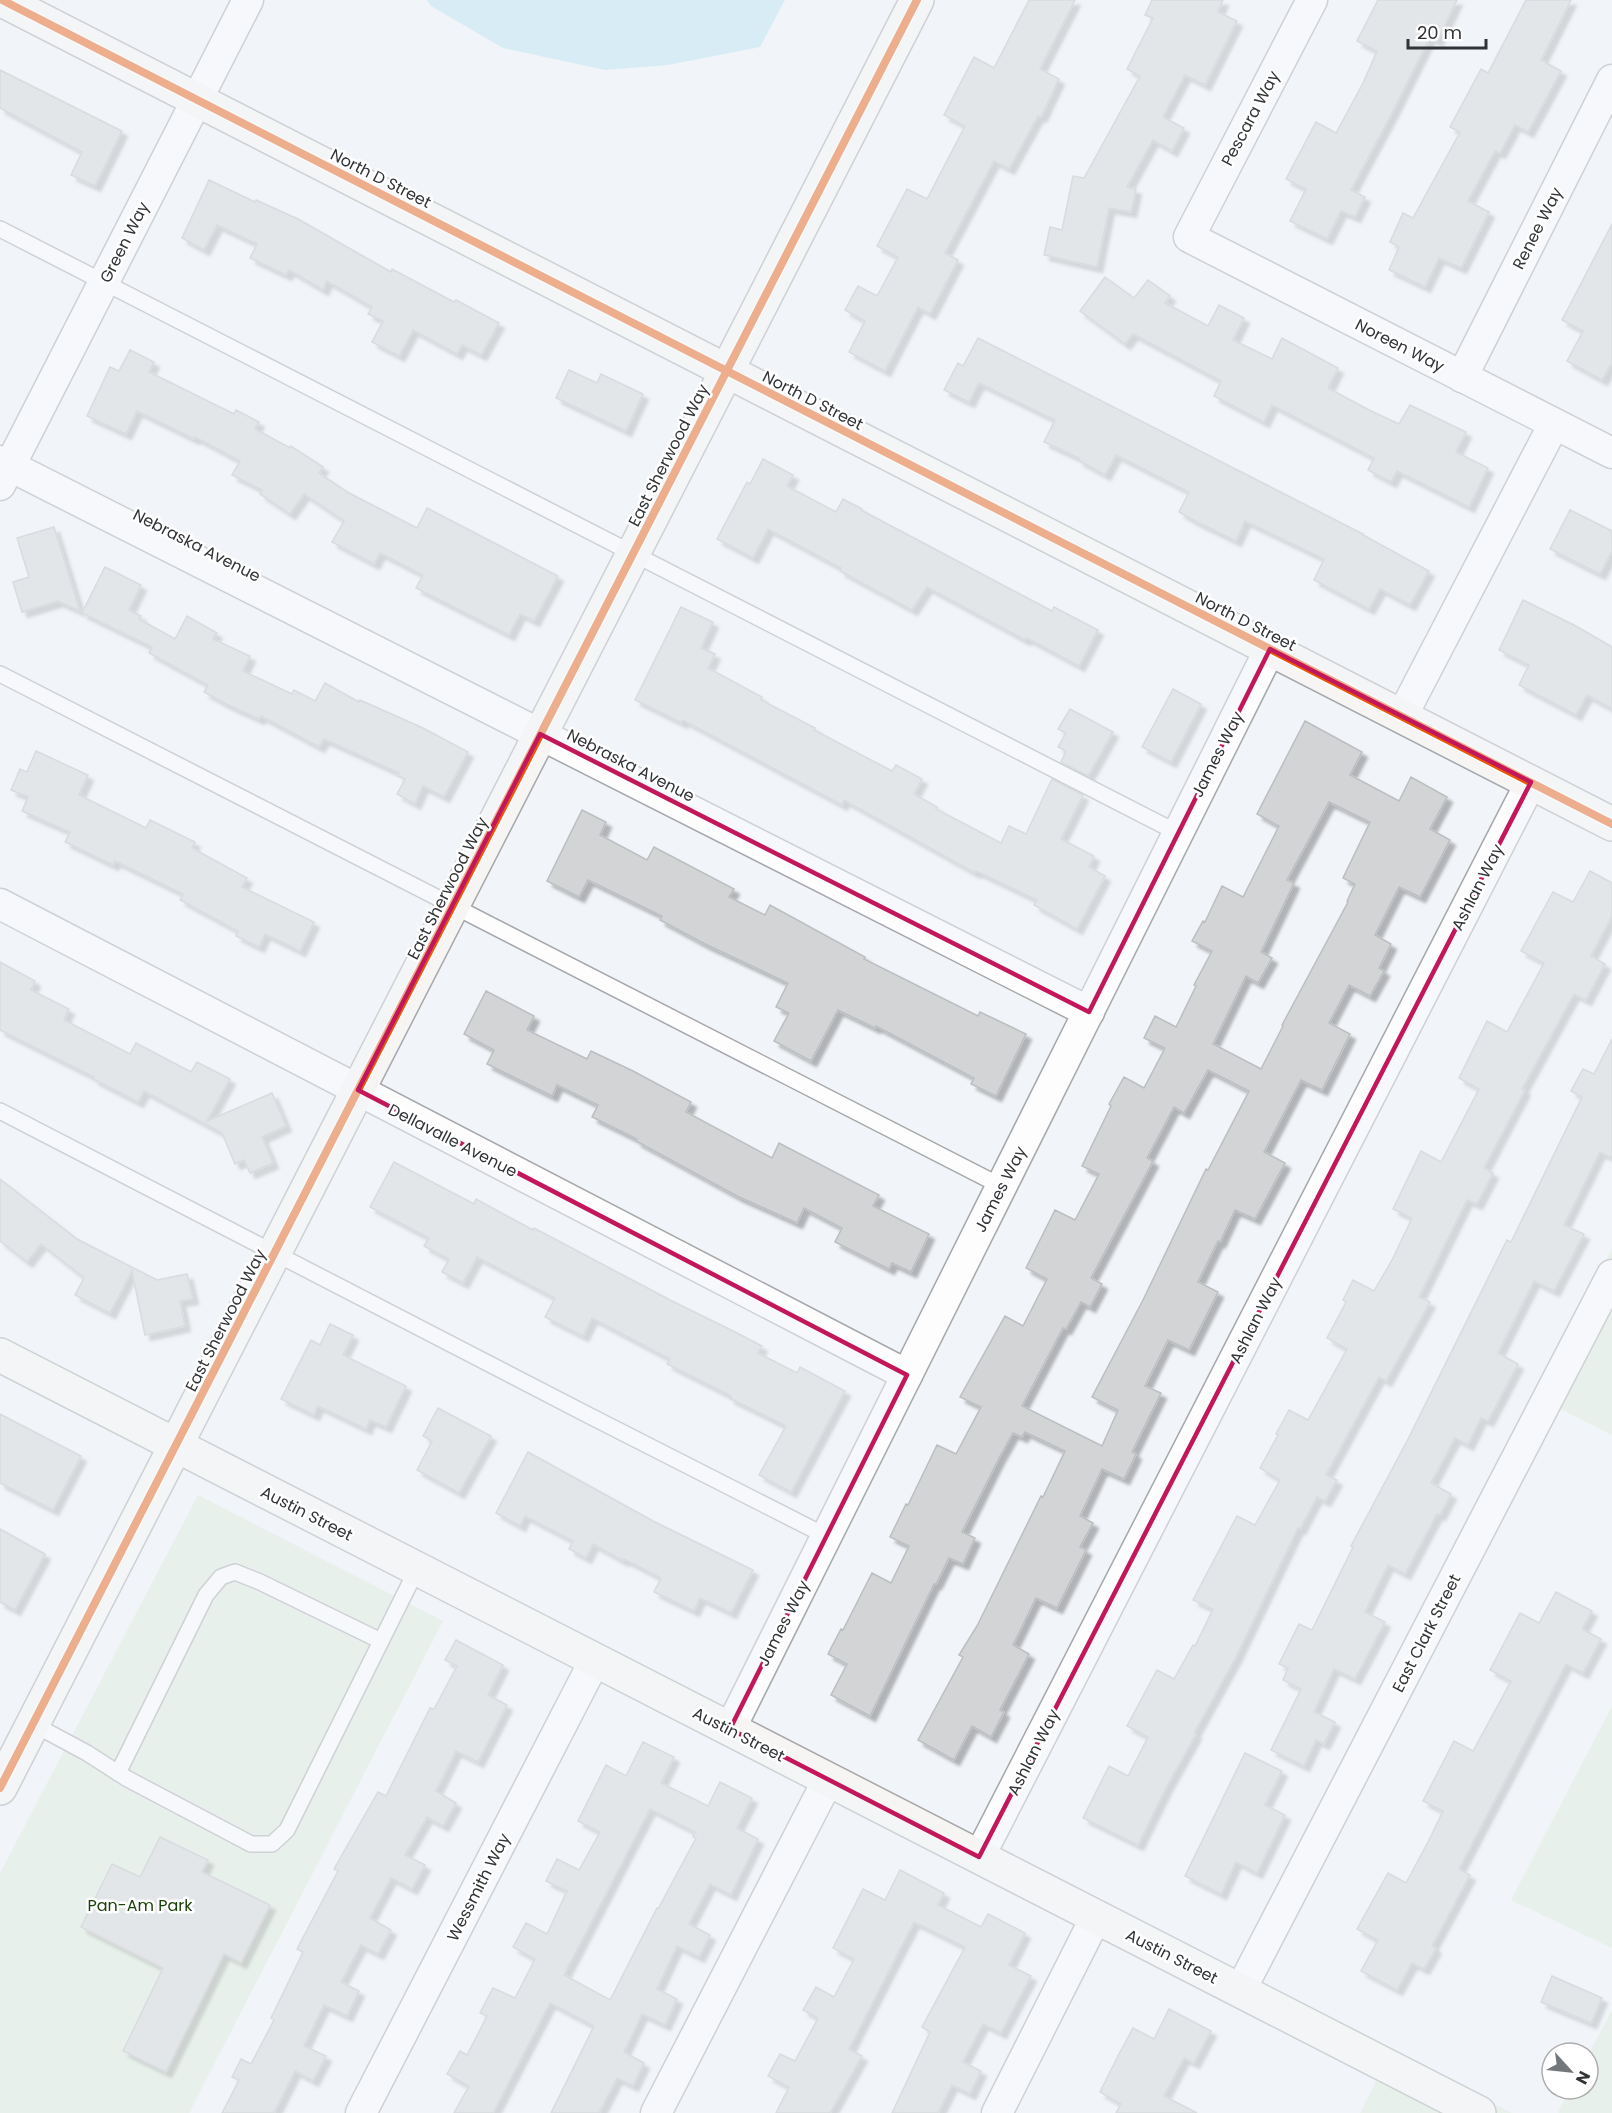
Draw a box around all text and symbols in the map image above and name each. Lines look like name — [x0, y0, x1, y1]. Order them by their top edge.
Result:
scale bar — [1408, 12, 1486, 50]
text: 20 m — [1417, 20, 1462, 45]
street label: Pescara Way — [1216, 67, 1285, 170]
street label: North D Street — [326, 143, 435, 214]
street label: Renee Way — [1507, 183, 1568, 273]
street label: Green Way — [94, 198, 155, 287]
street label: Noreen Way — [1351, 313, 1448, 378]
street label: North D Street — [758, 365, 867, 436]
street label: East Sherwood Way — [623, 380, 714, 530]
street label: Nebraska Avenue — [129, 503, 265, 588]
street label: North D Street — [1191, 586, 1300, 657]
street label: James Way — [1186, 707, 1249, 801]
street label: Nebraska Avenue — [563, 723, 699, 808]
street label: East Sherwood Way — [402, 813, 493, 963]
street label: Ashlan Way — [1446, 840, 1509, 934]
street label: Dellavalle Avenue — [384, 1098, 521, 1183]
street label: James Way — [969, 1142, 1032, 1236]
street label: East Sherwood Way — [180, 1245, 271, 1395]
street label: Ashlan Way — [1224, 1273, 1287, 1367]
street label: Austin Street — [257, 1480, 357, 1547]
street label: East Clark Street — [1387, 1570, 1466, 1696]
street label: James Way — [752, 1576, 815, 1670]
street label: Austin Street — [689, 1701, 789, 1768]
street label: Ashlan Way — [1002, 1705, 1065, 1799]
street label: Wessmith Way — [441, 1829, 516, 1945]
park label: Pan-Am Park — [88, 1894, 193, 1917]
street label: Austin Street — [1122, 1923, 1222, 1990]
north arrow — [1540, 2041, 1600, 2101]
text: N — [1570, 2067, 1596, 2088]

